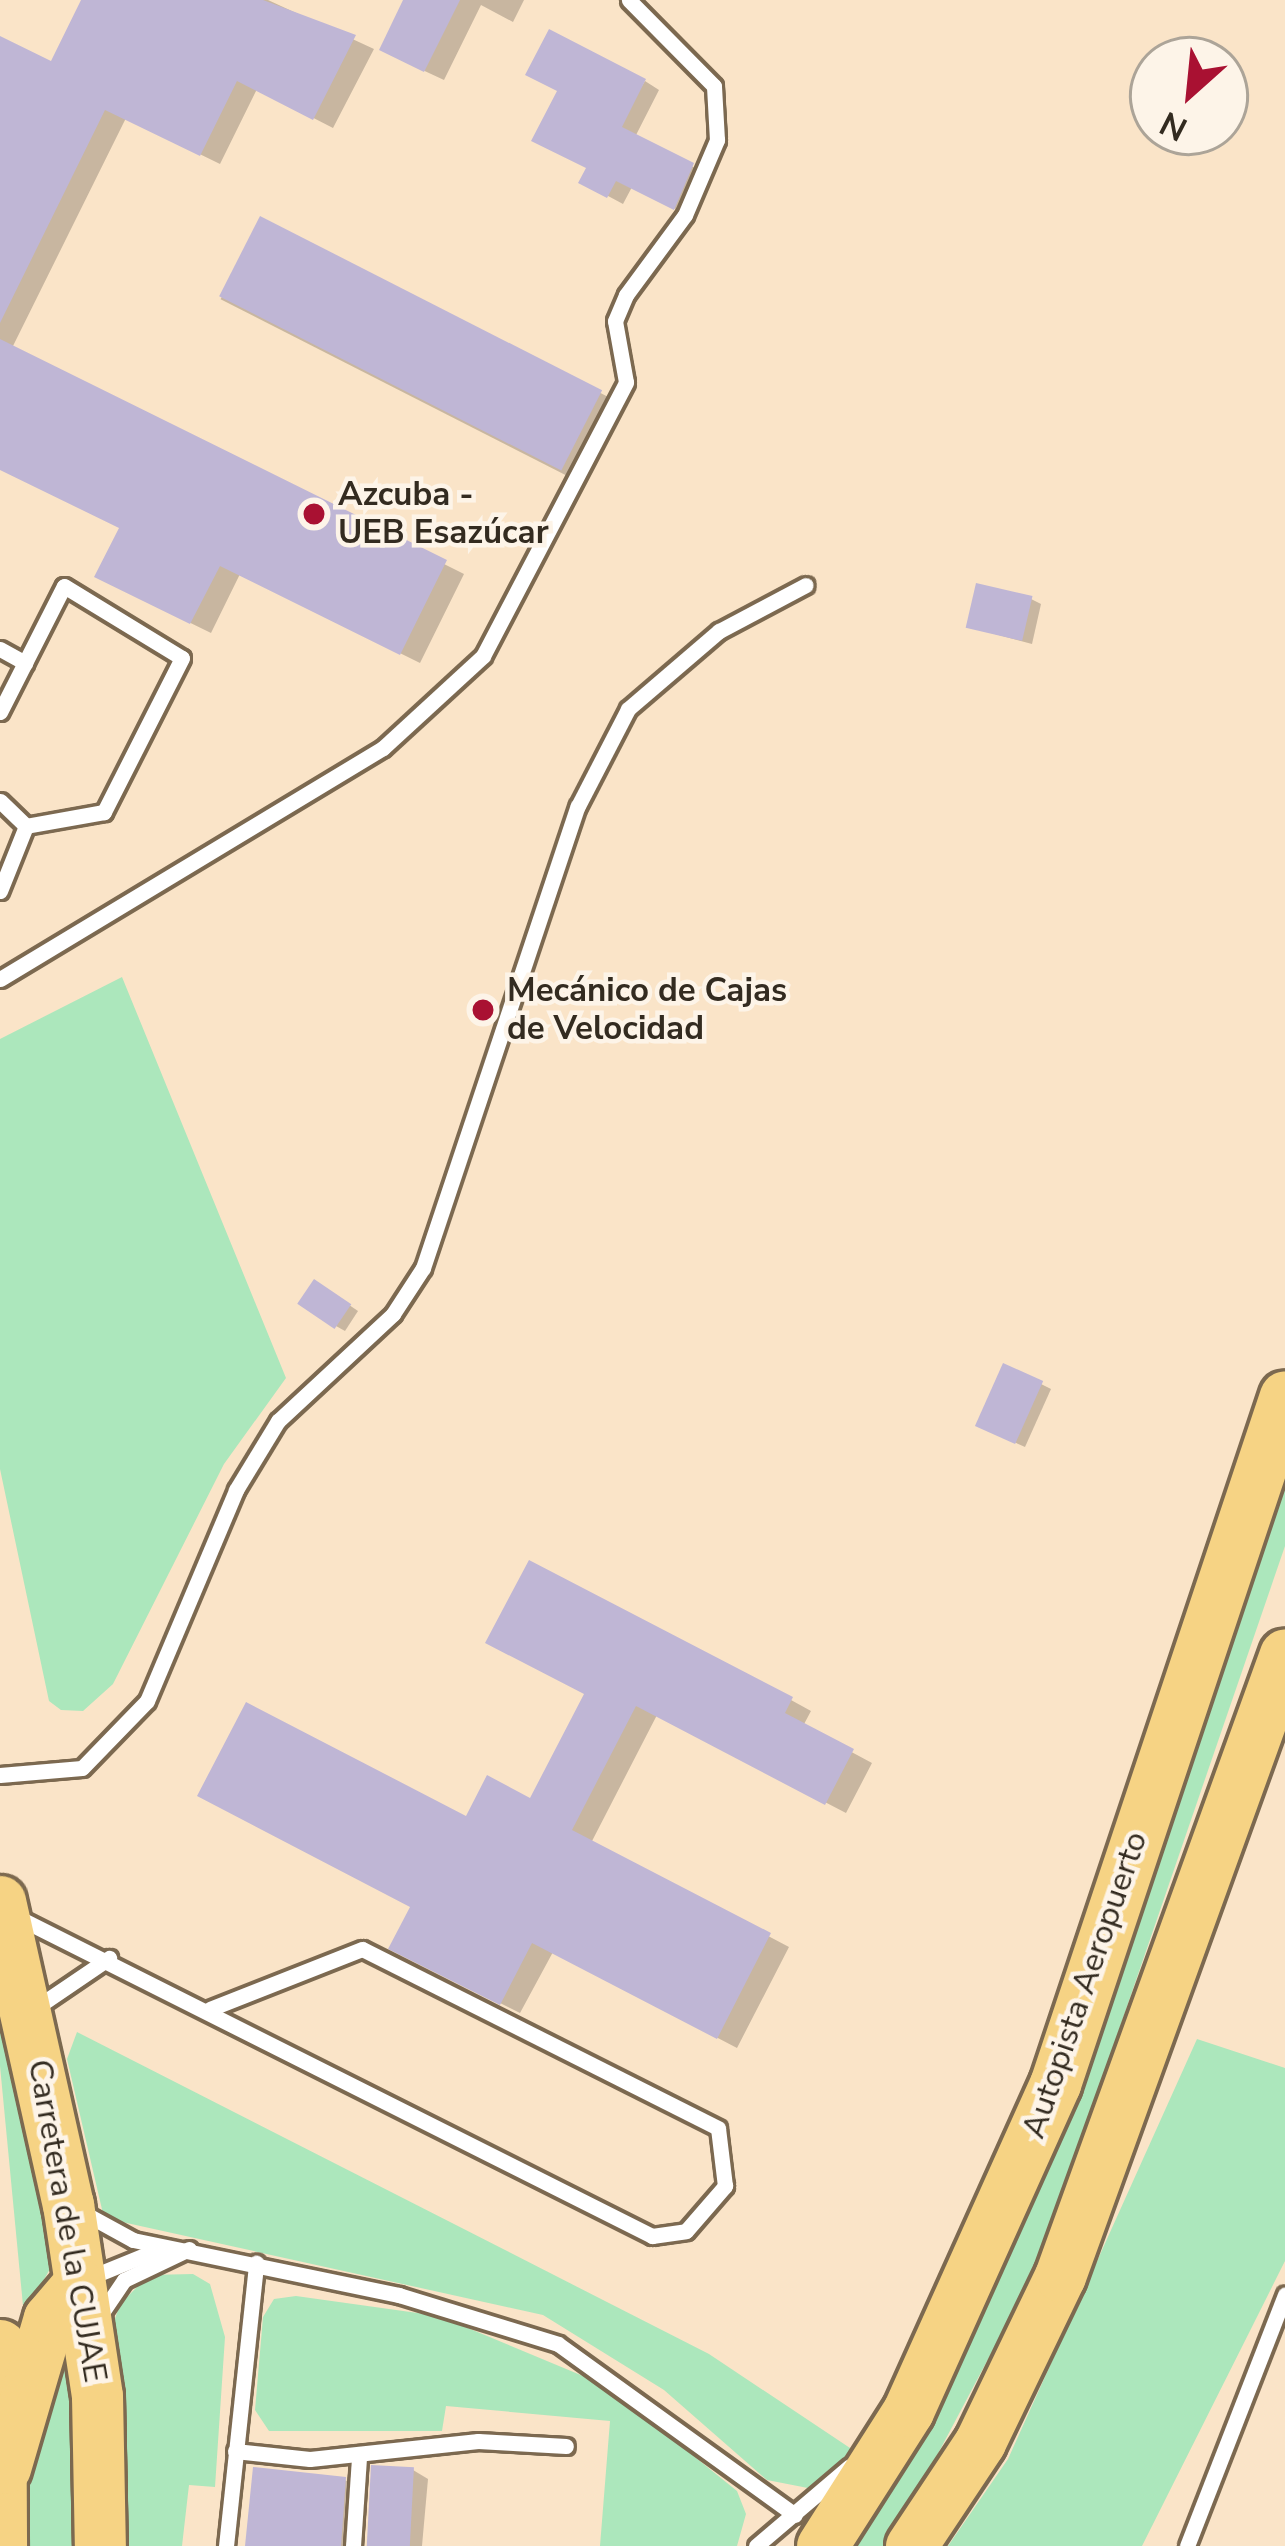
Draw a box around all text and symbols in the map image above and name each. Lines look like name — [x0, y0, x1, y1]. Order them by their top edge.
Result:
north arrow — [1129, 36, 1249, 156]
text: N — [1153, 100, 1195, 152]
place label: Azcuba - UEB Esazúcar — [338, 475, 549, 553]
marker: Azcuba - UEB Esazúcar — [301, 501, 327, 527]
place label: Mecánico de Cajas de Velocidad — [507, 971, 787, 1049]
marker: Mecánico de Cajas de Velocidad — [470, 997, 496, 1023]
street label: Autopista Aeropuerto — [1014, 1827, 1156, 2143]
street label: Carretera de la CUJAE — [19, 2057, 115, 2385]

